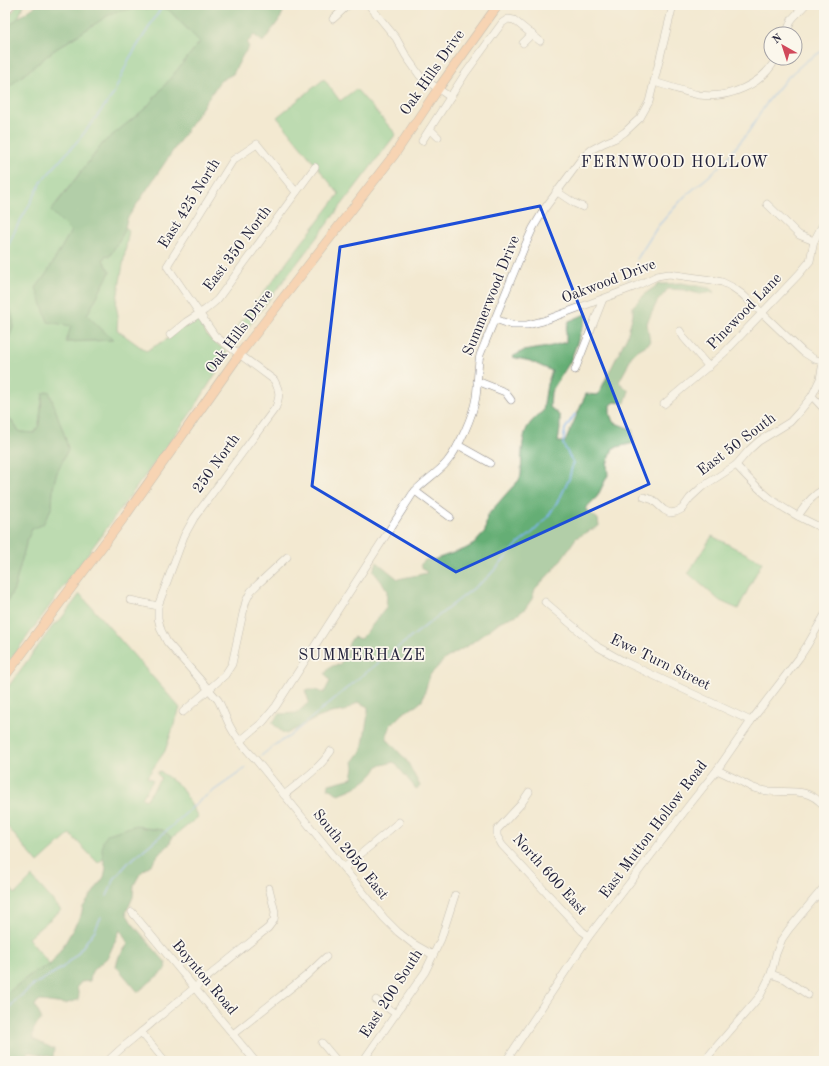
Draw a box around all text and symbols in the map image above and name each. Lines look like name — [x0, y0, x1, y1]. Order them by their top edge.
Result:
north arrow — [763, 26, 803, 66]
street label: Oak Hills Drive — [398, 27, 468, 119]
text: N — [771, 32, 785, 46]
district label: FERNWOOD HOLLOW — [581, 155, 769, 171]
street label: East 425 North — [156, 157, 224, 251]
street label: East 350 North — [201, 204, 275, 294]
street label: Summerwood Drive — [461, 234, 523, 358]
street label: Oakwood Drive — [560, 257, 658, 307]
street label: Pinewood Lane — [705, 271, 785, 353]
street label: Oak Hills Drive — [204, 287, 276, 377]
street label: East 50 South — [695, 411, 779, 479]
street label: 250 North — [191, 432, 243, 496]
street label: Ewe Turn Street — [608, 632, 712, 694]
district label: SUMMERHAZE — [298, 648, 426, 664]
street label: East Mutton Hollow Road — [597, 758, 711, 902]
street label: South 2050 East — [309, 807, 391, 903]
street label: North 600 East — [509, 832, 589, 918]
street label: Boynton Road — [169, 938, 239, 1018]
street label: East 200 South — [358, 947, 426, 1041]

